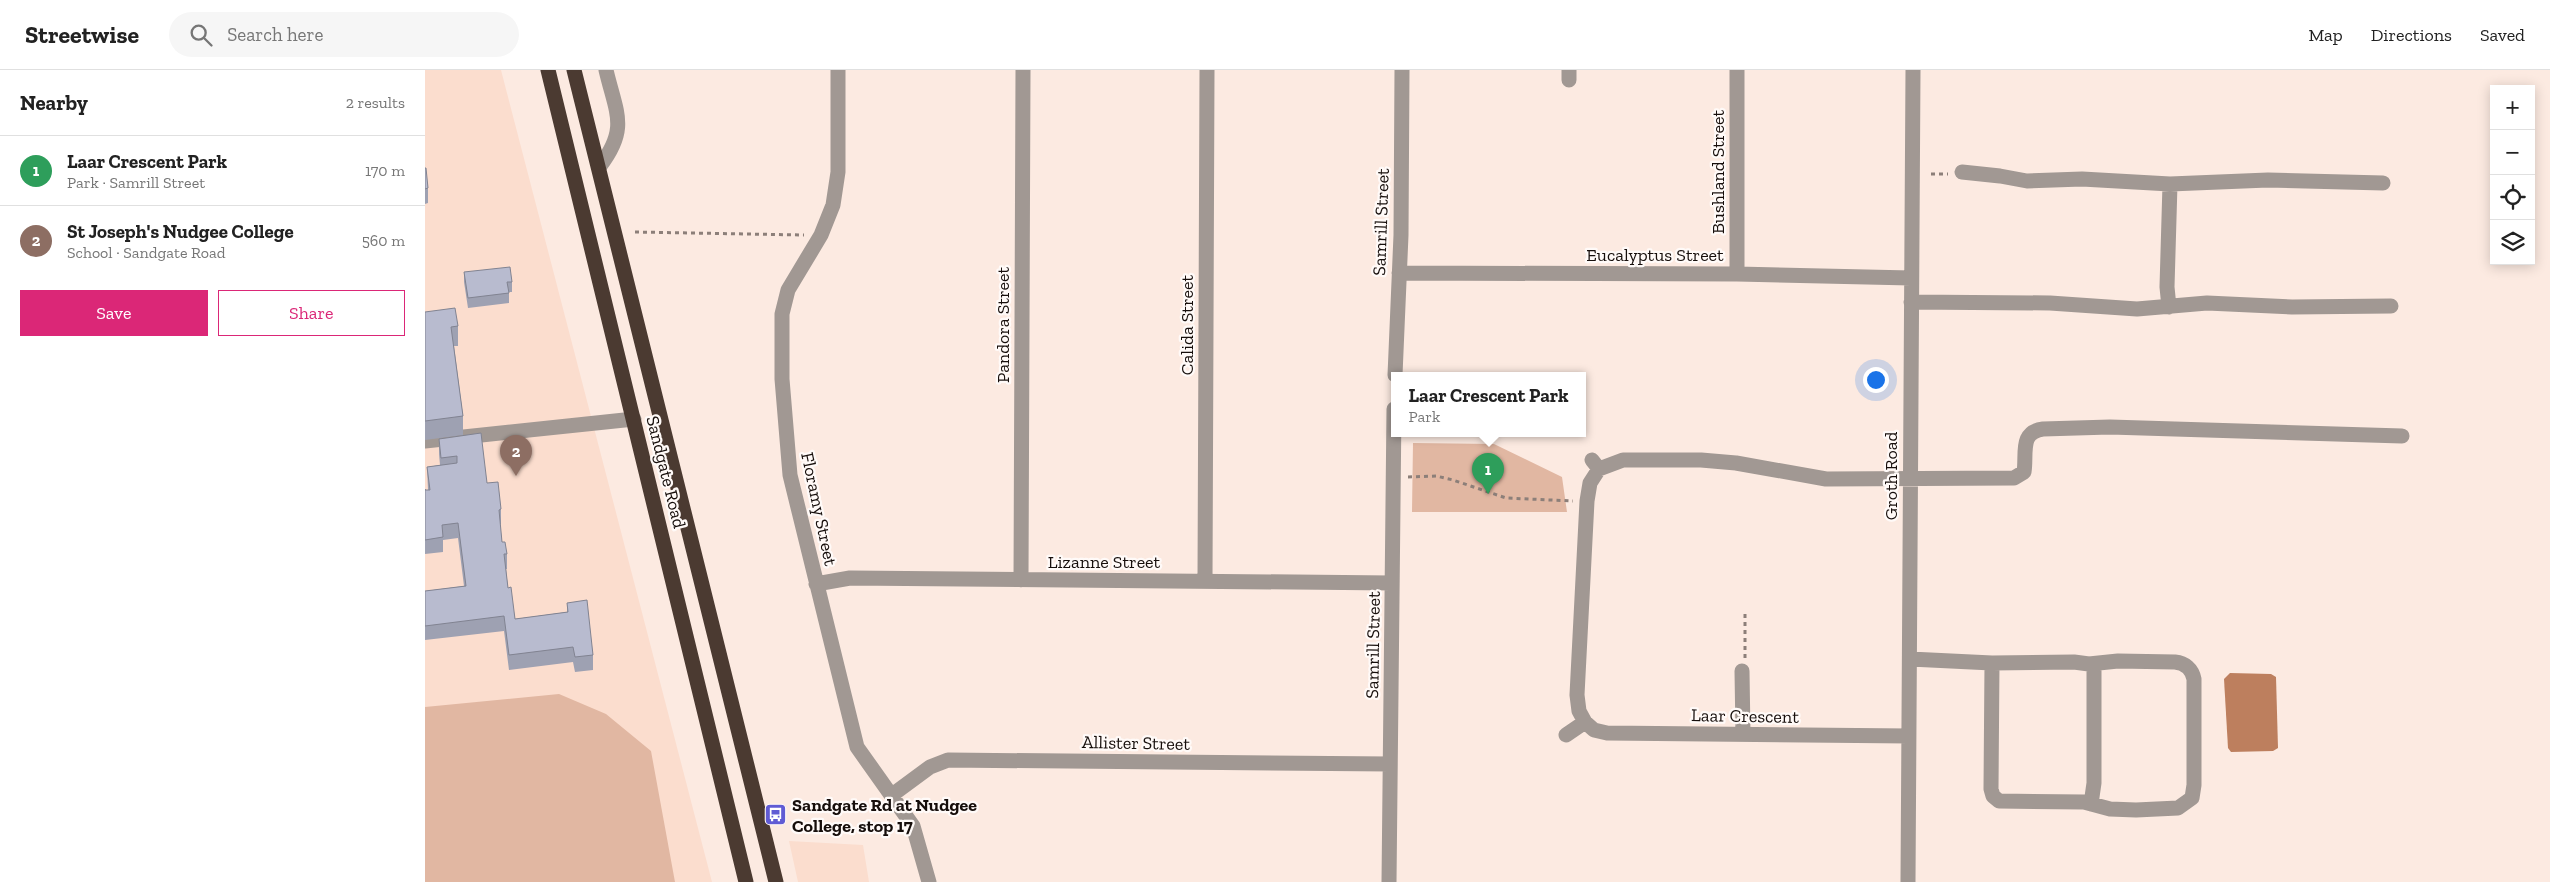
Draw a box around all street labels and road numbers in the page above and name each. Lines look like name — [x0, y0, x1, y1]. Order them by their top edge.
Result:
street label: Bushland Street — [1707, 110, 1729, 234]
street label: Samrill Street — [1368, 168, 1394, 276]
street label: Eucalyptus Street — [1586, 244, 1724, 266]
street label: Pandora Street — [992, 267, 1014, 383]
street label: Calida Street — [1176, 275, 1198, 375]
street label: Sandgate Road — [641, 414, 691, 531]
street label: Groth Road — [1880, 432, 1902, 520]
street label: Floramy Street — [796, 450, 842, 568]
street label: Lizanne Street — [1048, 551, 1161, 573]
street label: Samrill Street — [1361, 591, 1385, 699]
street label: Laar Crescent — [1691, 704, 1799, 728]
street label: Allister Street — [1082, 731, 1191, 755]

